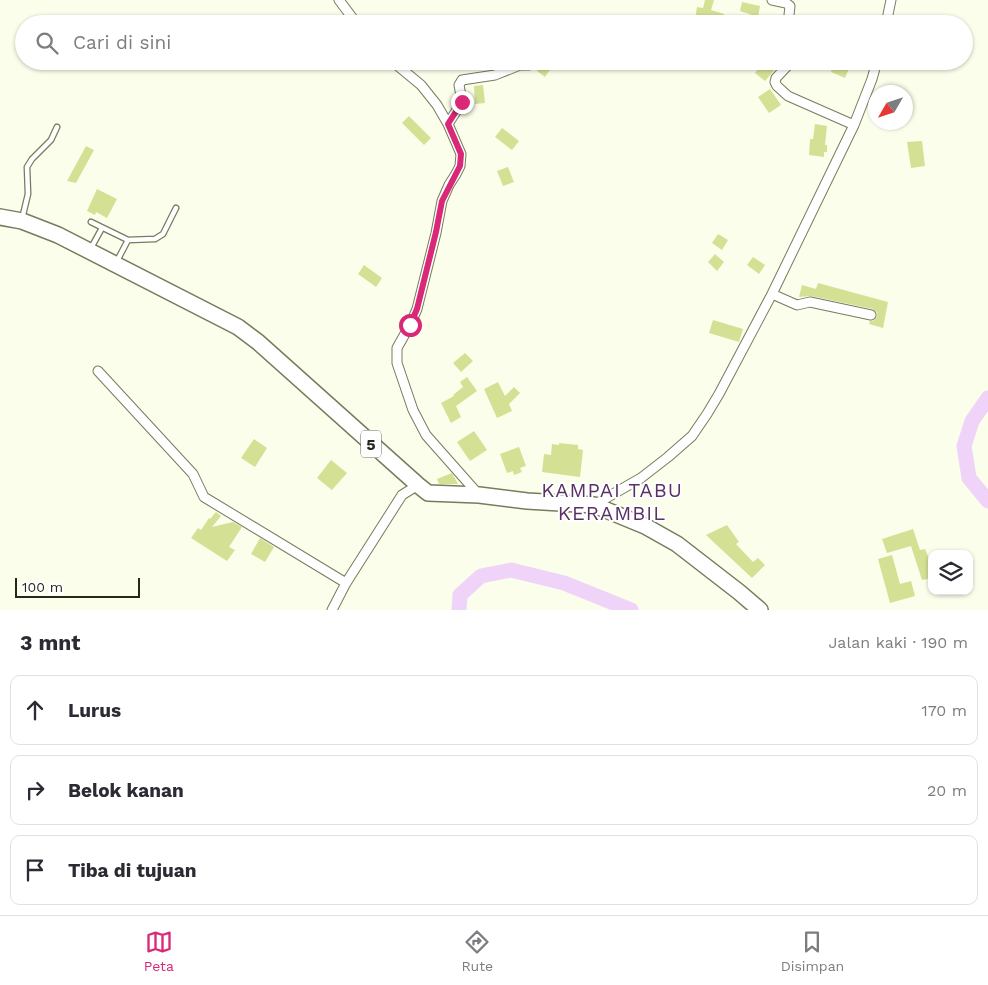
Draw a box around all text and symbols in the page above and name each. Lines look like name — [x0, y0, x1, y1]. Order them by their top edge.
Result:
search box — [15, 15, 973, 70]
icon: search — [33, 29, 61, 57]
text: Cari di sini — [73, 31, 171, 54]
north arrow — [868, 85, 913, 130]
route end — [451, 91, 474, 114]
route start — [399, 314, 422, 337]
road number: 5 — [361, 430, 381, 458]
district label: KAMPAI TABU KERAMBIL — [541, 478, 683, 525]
map controls — [928, 550, 973, 595]
button: layers — [928, 550, 973, 595]
scale bar — [15, 575, 140, 598]
text: 100 m — [22, 579, 63, 595]
text: 3 mnt — [20, 630, 80, 655]
text: Jalan kaki · 190 m — [829, 633, 968, 652]
icon: ahead — [21, 696, 49, 724]
text: Lurus — [68, 699, 121, 722]
text: 170 m — [921, 701, 967, 720]
icon: right — [21, 776, 49, 804]
text: Belok kanan — [68, 779, 184, 802]
text: 20 m — [927, 781, 967, 800]
icon: arrive — [21, 856, 49, 884]
text: Tiba di tujuan — [68, 859, 197, 882]
tab: Peta — [144, 928, 174, 974]
tab: Rute — [461, 928, 493, 974]
tab: Disimpan — [781, 928, 844, 974]

